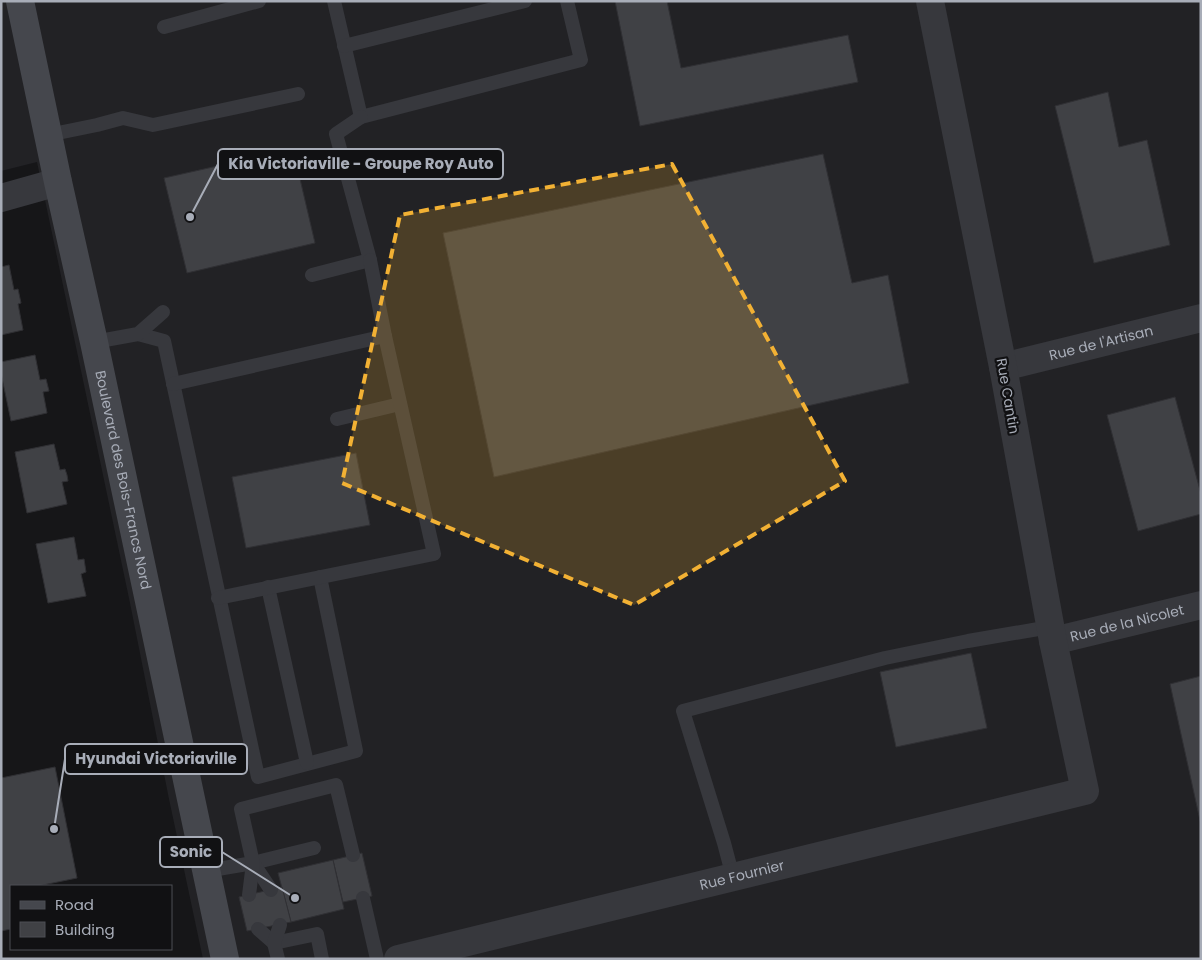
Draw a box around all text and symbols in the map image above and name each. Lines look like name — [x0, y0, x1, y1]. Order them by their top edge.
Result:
callout: Kia Victoriaville - Groupe Roy Auto — [218, 149, 503, 179]
text: Kia Victoriaville - Groupe Roy Auto — [228, 153, 494, 174]
street label: Rue de l'Artisan — [1047, 320, 1155, 365]
street label: Rue Cantin — [991, 357, 1025, 435]
street label: Boulevard des Bois-Francs Nord — [90, 369, 156, 591]
street label: Rue de la Nicolet — [1068, 600, 1186, 647]
callout: Hyundai Victoriaville — [65, 744, 247, 774]
text: Hyundai Victoriaville — [75, 748, 237, 769]
callout: Sonic — [160, 837, 222, 867]
text: Sonic — [170, 841, 212, 862]
street label: Rue Fournier — [697, 855, 786, 895]
legend — [10, 885, 172, 950]
text: Road — [55, 894, 94, 915]
text: Building — [55, 919, 115, 940]

